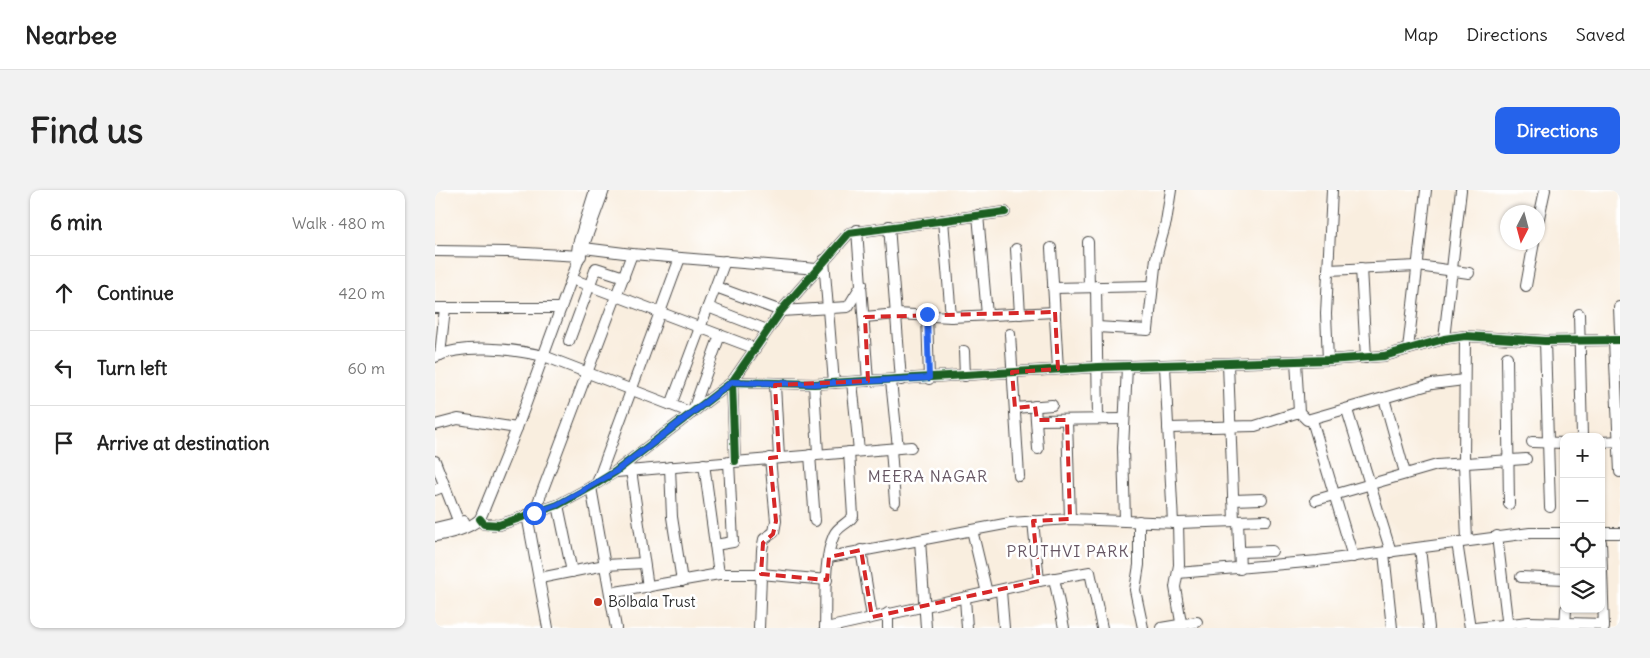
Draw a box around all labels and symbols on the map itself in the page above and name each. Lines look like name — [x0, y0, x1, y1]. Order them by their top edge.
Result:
north arrow — [1500, 205, 1545, 250]
route end — [916, 303, 939, 326]
district label: MEERA NAGAR — [868, 466, 988, 486]
route start — [523, 502, 546, 525]
district label: PRUTHVI PARK — [1007, 541, 1129, 561]
place label: Bolbala Trust — [608, 592, 696, 611]
marker: Bolbala Trust — [592, 596, 604, 608]

